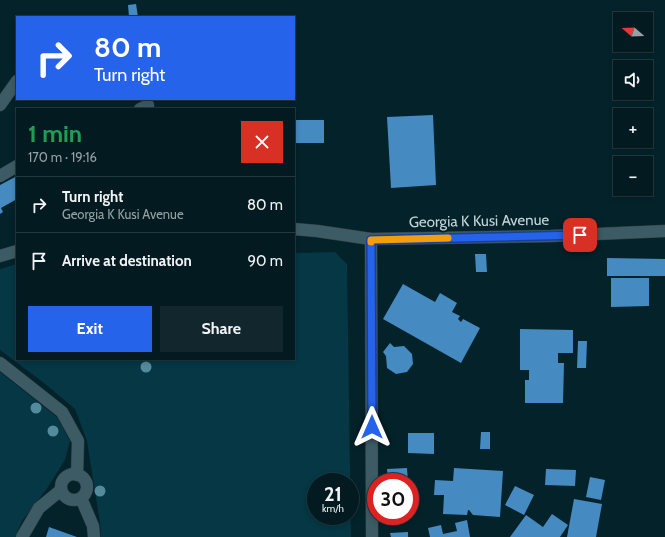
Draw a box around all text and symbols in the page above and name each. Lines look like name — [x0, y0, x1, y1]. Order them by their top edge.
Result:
north arrow — [613, 12, 653, 52]
map controls — [613, 12, 653, 196]
text: 80 m — [94, 30, 161, 64]
icon: right — [28, 32, 80, 84]
button: sound — [613, 60, 653, 100]
text: Turn right — [94, 64, 165, 86]
button: + — [613, 108, 653, 148]
text: 1 min — [28, 119, 82, 148]
button: close — [241, 121, 283, 163]
text: 170 m · 19:16 — [28, 149, 97, 165]
button: − — [613, 156, 653, 196]
text: Turn right — [62, 188, 123, 206]
icon: right — [28, 194, 50, 216]
text: 80 m — [247, 196, 283, 214]
text: Georgia K Kusi Avenue — [62, 206, 184, 222]
street label: Georgia K Kusi Avenue — [409, 211, 550, 231]
pin — [563, 218, 597, 252]
icon: arrive — [569, 224, 591, 246]
icon: arrive — [28, 250, 50, 272]
text: Arrive at destination — [62, 252, 192, 270]
text: 90 m — [247, 252, 283, 270]
button: Exit — [28, 306, 152, 352]
button: Share — [160, 306, 283, 352]
position arrow — [351, 406, 393, 448]
speed limit sign: 30 — [367, 473, 419, 525]
text: 21 — [324, 482, 342, 506]
text: km/h — [322, 502, 344, 515]

